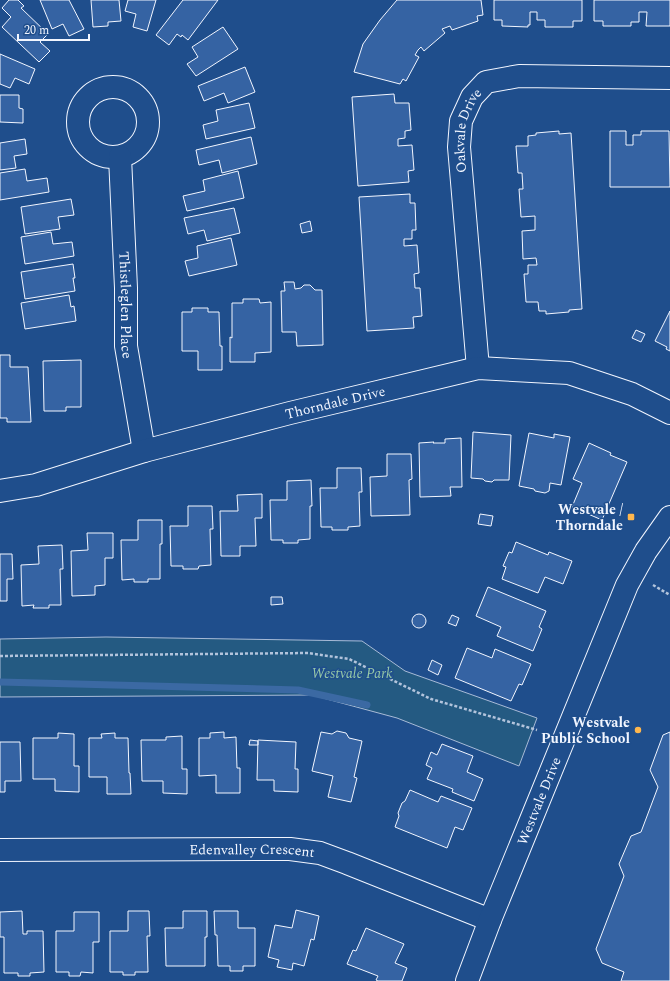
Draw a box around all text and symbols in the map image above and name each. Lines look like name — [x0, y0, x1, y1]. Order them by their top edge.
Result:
scale bar — [18, 16, 89, 42]
text: 20 m — [24, 21, 49, 40]
street label: Oakvale Drive — [449, 83, 487, 174]
street label: Thistleglen Place — [113, 251, 138, 360]
street label: Thorndale Drive — [283, 381, 388, 425]
place label: Westvale / Thorndale — [555, 499, 623, 536]
marker: Westvale / Thorndale — [626, 512, 636, 522]
park label: Westvale Park — [311, 663, 393, 684]
place label: Westvale Public School — [541, 712, 630, 749]
marker: Westvale Public School — [633, 725, 643, 735]
street label: Westvale Drive — [512, 754, 567, 848]
street label: Edenvalley Crescent — [189, 839, 316, 863]

